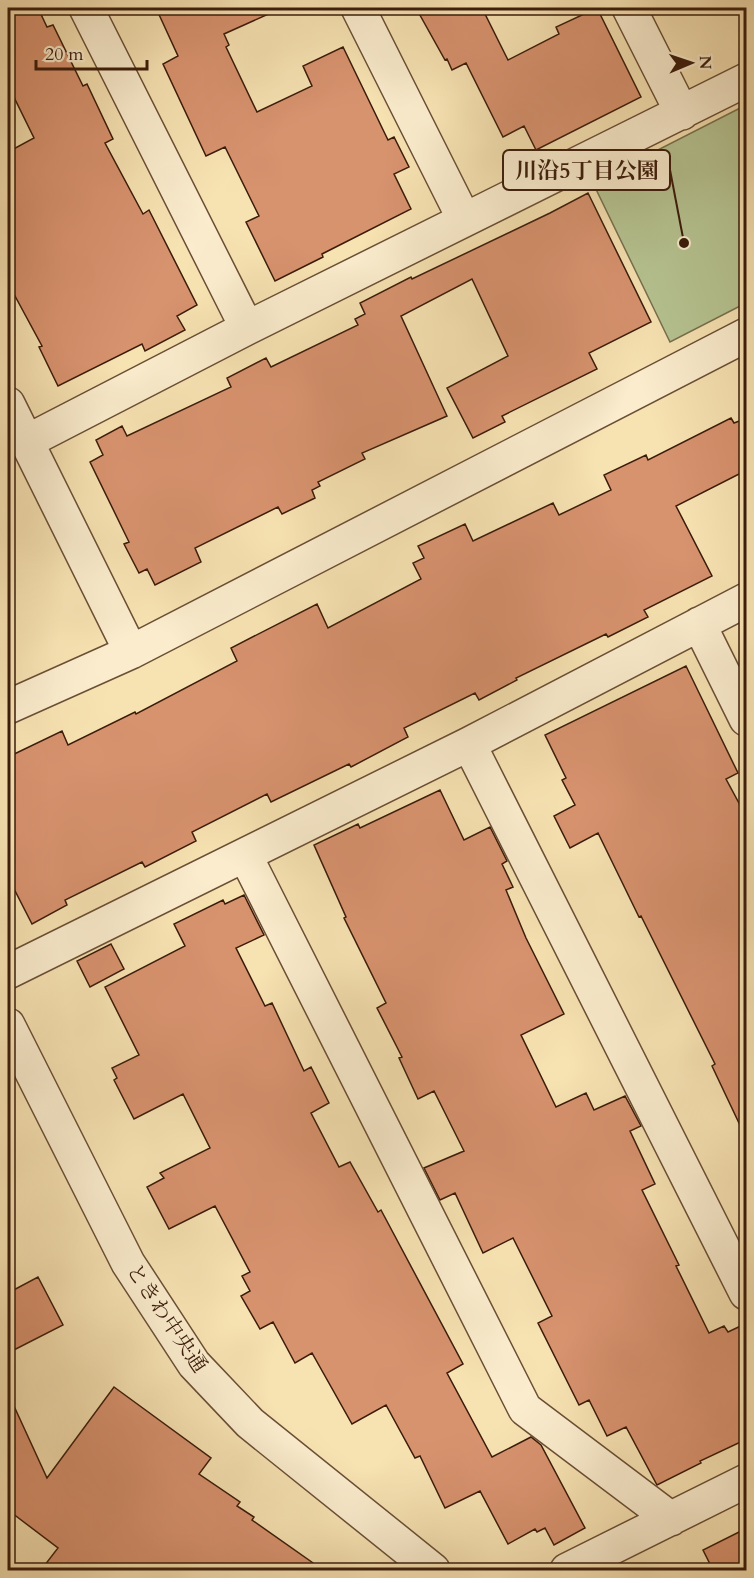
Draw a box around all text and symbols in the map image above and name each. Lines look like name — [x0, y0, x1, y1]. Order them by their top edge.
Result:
scale bar — [36, 33, 147, 71]
north arrow — [661, 33, 721, 93]
text: 20 m — [45, 42, 84, 67]
text: N — [694, 55, 716, 70]
callout: 川沿5丁目公園 — [503, 150, 670, 190]
text: 川沿5丁目公園 — [515, 156, 659, 186]
street label: ときわ中央通 — [119, 1258, 214, 1379]

